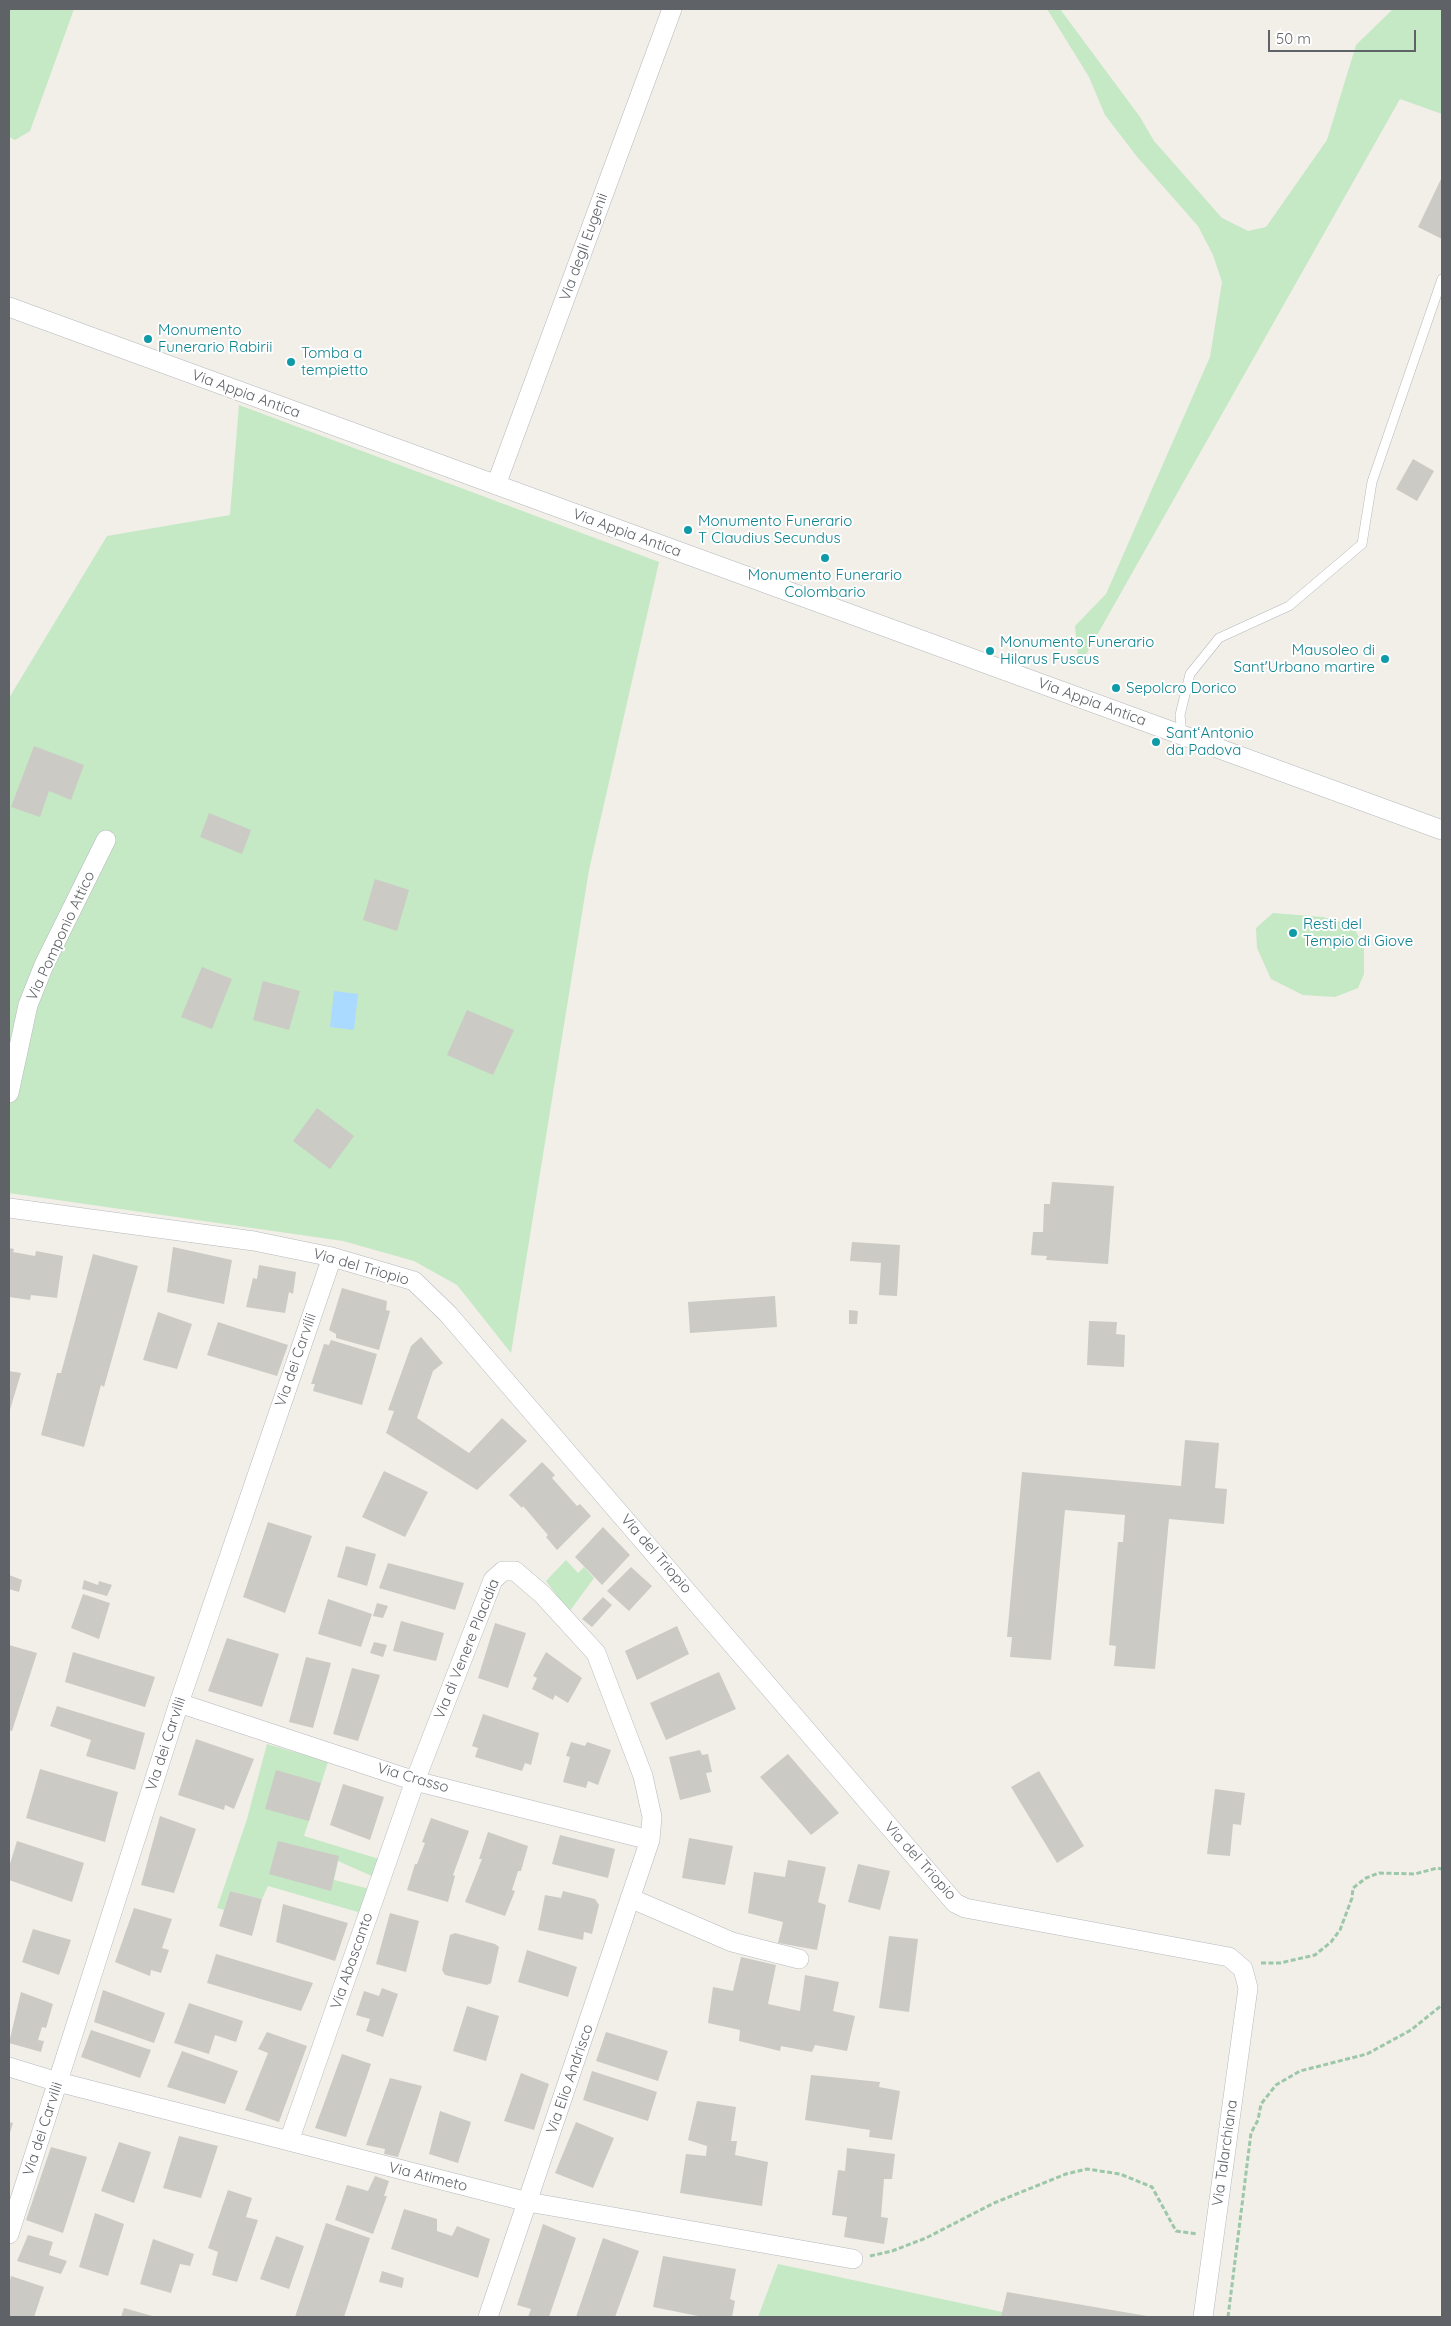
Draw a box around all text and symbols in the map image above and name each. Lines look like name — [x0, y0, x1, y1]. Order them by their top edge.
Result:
scale bar — [1271, 20, 1418, 52]
text: 50 m — [1276, 29, 1311, 48]
street label: Via degli Eugenii — [556, 191, 612, 303]
place label: Monumento Funerario Rabirii — [158, 321, 272, 356]
marker: Monumento Funerario Rabirii — [142, 333, 154, 345]
place label: Tomba a tempietto — [301, 344, 368, 379]
marker: Tomba a tempietto — [285, 356, 297, 368]
street label: Via Appia Antica — [189, 366, 303, 422]
street label: Via Appia Antica — [570, 505, 684, 561]
place label: Monumento Funerario T Claudius Secundus — [698, 512, 852, 547]
marker: Monumento Funerario T Claudius Secundus — [682, 524, 694, 536]
marker: Monumento Funerario Colombario — [819, 552, 831, 564]
place label: Monumento Funerario Colombario — [748, 566, 902, 601]
place label: Monumento Funerario Hilarus Fuscus — [1000, 633, 1154, 668]
place label: Mausoleo di Sant'Urbano martire — [1234, 641, 1375, 676]
marker: Monumento Funerario Hilarus Fuscus — [984, 645, 996, 657]
marker: Mausoleo di Sant'Urbano martire — [1379, 653, 1391, 665]
street label: Via Appia Antica — [1035, 674, 1149, 730]
place label: Sepolcro Dorico — [1126, 679, 1237, 697]
marker: Sepolcro Dorico — [1110, 682, 1122, 694]
place label: Sant‘Antonio da Padova — [1166, 724, 1254, 759]
marker: Sant‘Antonio da Padova — [1150, 736, 1162, 748]
street label: Via Pomponio Attico — [23, 868, 99, 1004]
place label: Resti del Tempio di Giove — [1303, 915, 1413, 950]
marker: Resti del Tempio di Giove — [1287, 927, 1299, 939]
street label: Via del Triopio — [311, 1245, 411, 1289]
street label: Via dei Carvilii — [272, 1311, 320, 1409]
street label: Via del Triopio — [617, 1511, 695, 1597]
street label: Via di Venere Placidia — [431, 1576, 503, 1722]
street label: Via dei Carvilii — [142, 1695, 190, 1793]
street label: Via Crasso — [375, 1759, 451, 1797]
street label: Via del Triopio — [880, 1818, 960, 1904]
street label: Via Abascanto — [327, 1910, 377, 2012]
street label: Via Elio Andrisco — [543, 2022, 597, 2136]
street label: Via dei Carvilii — [19, 2080, 67, 2178]
street label: Via Talarchiana — [1209, 2099, 1241, 2207]
street label: Via Atimeto — [387, 2159, 469, 2195]

